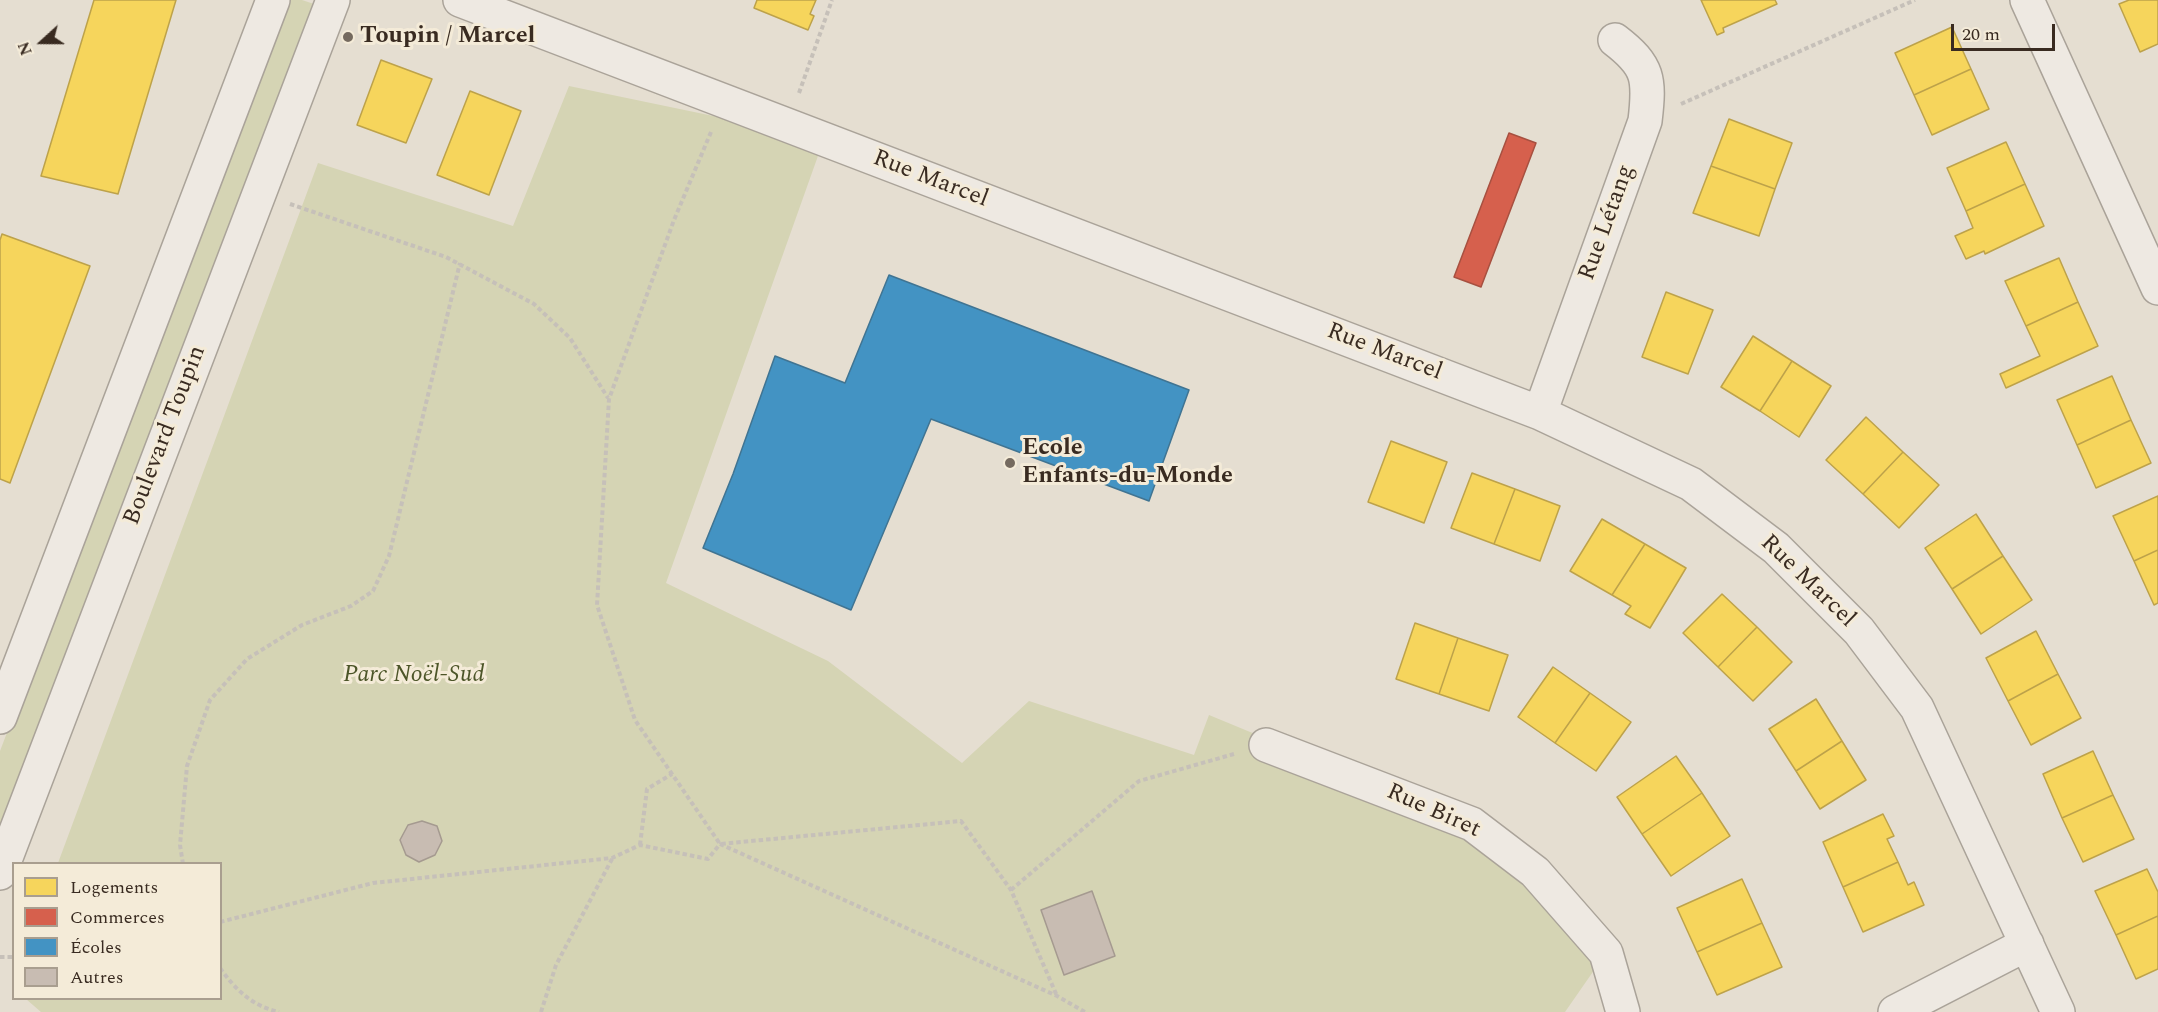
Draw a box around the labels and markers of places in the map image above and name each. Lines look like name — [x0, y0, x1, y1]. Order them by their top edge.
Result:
place label: Toupin / Marcel — [360, 23, 535, 51]
marker: Toupin / Marcel — [341, 30, 355, 44]
place label: Ecole Enfants-du-Monde — [1022, 435, 1233, 491]
marker: Ecole Enfants-du-Monde — [1003, 456, 1017, 470]

